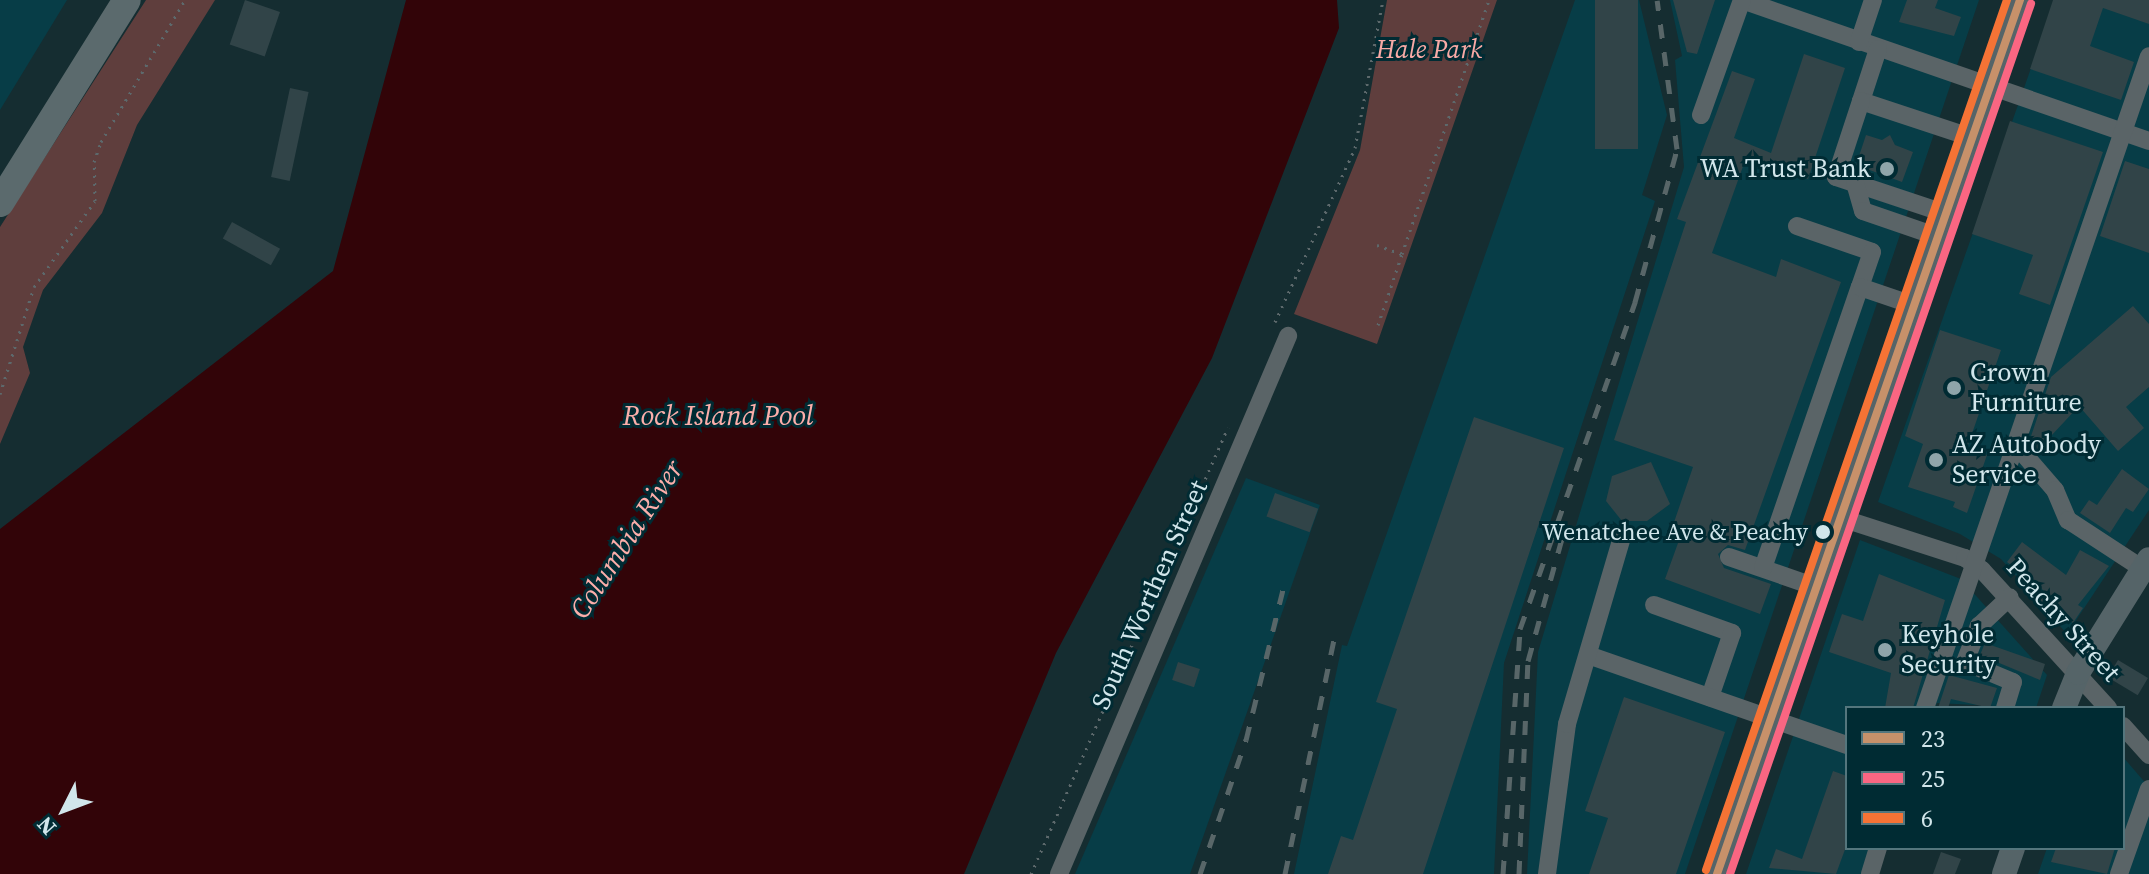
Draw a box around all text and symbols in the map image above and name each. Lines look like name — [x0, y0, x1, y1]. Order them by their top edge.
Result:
park label: Hale Park — [1376, 34, 1482, 66]
place label: WA Trust Bank — [1699, 153, 1871, 185]
marker: WA Trust Bank — [1878, 160, 1896, 178]
place label: Crown Furniture — [1970, 357, 2082, 418]
marker: Crown Furniture — [1945, 379, 1963, 397]
water label: Rock Island Pool — [623, 398, 813, 432]
place label: AZ Autobody Service — [1952, 429, 2101, 490]
marker: AZ Autobody Service — [1927, 451, 1945, 469]
water label: Columbia River — [562, 454, 690, 624]
street label: South Worthen Street — [1085, 475, 1215, 715]
place label: Wenatchee Ave & Peachy — [1542, 518, 1808, 546]
marker: Wenatchee Ave & Peachy — [1815, 524, 1831, 540]
street label: Peachy Street — [2000, 552, 2126, 688]
place label: Keyhole Security — [1901, 619, 1996, 680]
marker: Keyhole Security — [1876, 641, 1894, 659]
legend — [1845, 706, 2125, 850]
text: 23 — [1921, 722, 1945, 755]
text: 25 — [1921, 762, 1945, 795]
north arrow — [24, 770, 104, 850]
text: 6 — [1921, 802, 1933, 835]
text: N — [30, 810, 63, 842]

